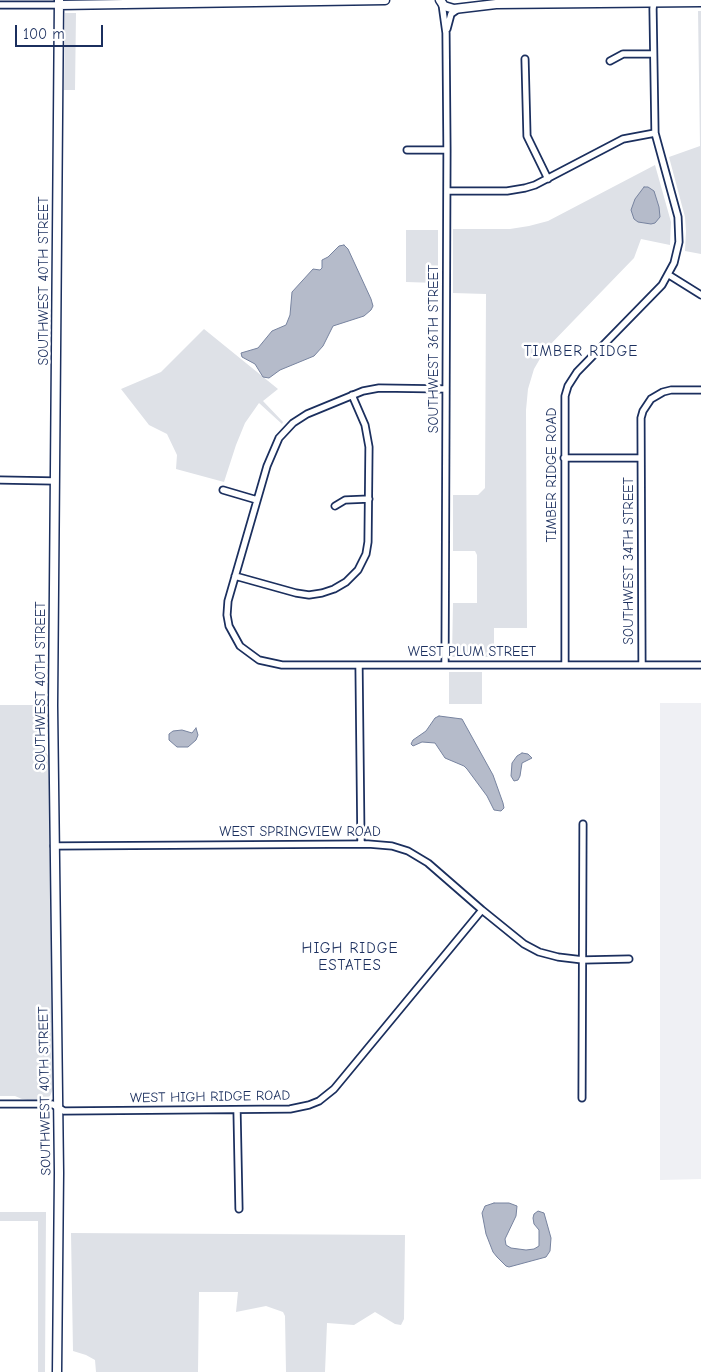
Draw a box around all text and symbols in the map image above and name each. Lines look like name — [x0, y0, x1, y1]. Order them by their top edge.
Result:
scale bar — [18, 15, 105, 47]
text: 100 m — [23, 25, 65, 43]
street label: SOUTHWEST 40TH STREET — [36, 196, 52, 366]
street label: SOUTHWEST 36TH STREET — [426, 265, 442, 433]
district label: TIMBER RIDGE — [522, 343, 640, 361]
street label: TIMBER RIDGE ROAD — [544, 408, 560, 542]
street label: SOUTHWEST 34TH STREET — [621, 477, 637, 645]
street label: SOUTHWEST 40TH STREET — [33, 601, 49, 771]
street label: WEST PLUM STREET — [408, 644, 536, 660]
street label: WEST SPRINGVIEW ROAD — [219, 824, 381, 840]
district label: HIGH RIDGE ESTATES — [300, 940, 400, 975]
street label: SOUTHWEST 40TH STREET — [35, 1006, 55, 1176]
street label: WEST HIGH RIDGE ROAD — [130, 1087, 290, 1107]

